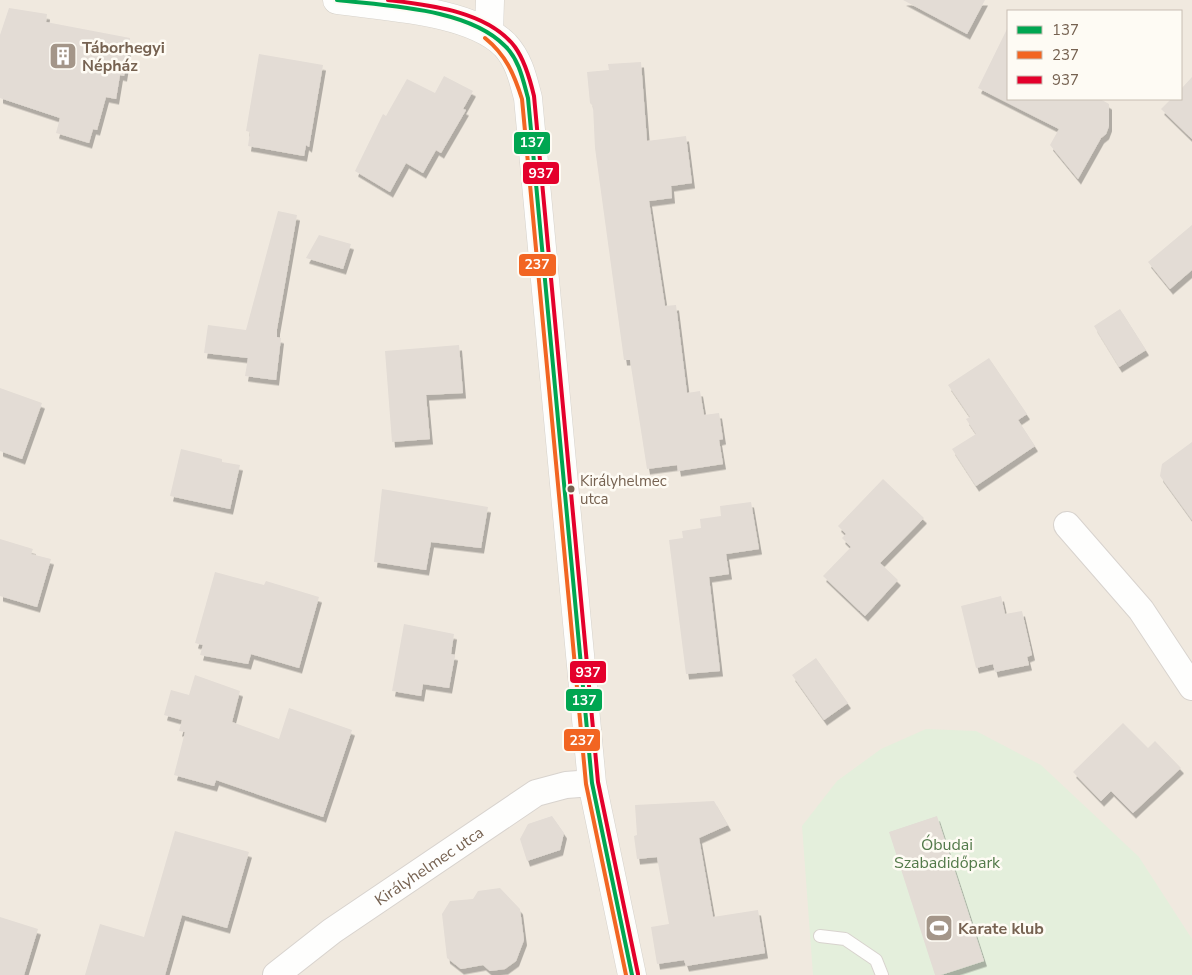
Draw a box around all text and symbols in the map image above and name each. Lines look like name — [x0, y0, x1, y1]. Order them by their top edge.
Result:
legend — [1007, 10, 1182, 100]
text: 137 — [1052, 20, 1079, 40]
place label: Táborhegyi Népház — [82, 37, 165, 77]
building icon: Táborhegyi Népház — [48, 41, 78, 71]
text: 237 — [1052, 45, 1079, 65]
text: 937 — [1052, 70, 1079, 90]
line badge: 137 — [513, 131, 551, 155]
text: 137 — [519, 133, 545, 152]
line badge: 937 — [522, 161, 560, 185]
text: 937 — [528, 164, 554, 183]
line badge: 237 — [518, 253, 557, 277]
text: 237 — [524, 255, 550, 274]
place label: Királyhelmec utca — [580, 471, 667, 509]
marker: Királyhelmec utca — [566, 484, 576, 494]
line badge: 937 — [569, 660, 607, 684]
text: 937 — [575, 663, 601, 682]
line badge: 137 — [565, 688, 603, 712]
text: 137 — [571, 691, 597, 710]
line badge: 237 — [563, 728, 601, 752]
text: 237 — [569, 731, 595, 750]
street label: Királyhelmec utca — [370, 822, 488, 911]
park label: Óbudai Szabadidőpark — [894, 834, 1001, 874]
sports icon: Karate klub — [924, 913, 954, 943]
place label: Karate klub — [958, 918, 1044, 940]

